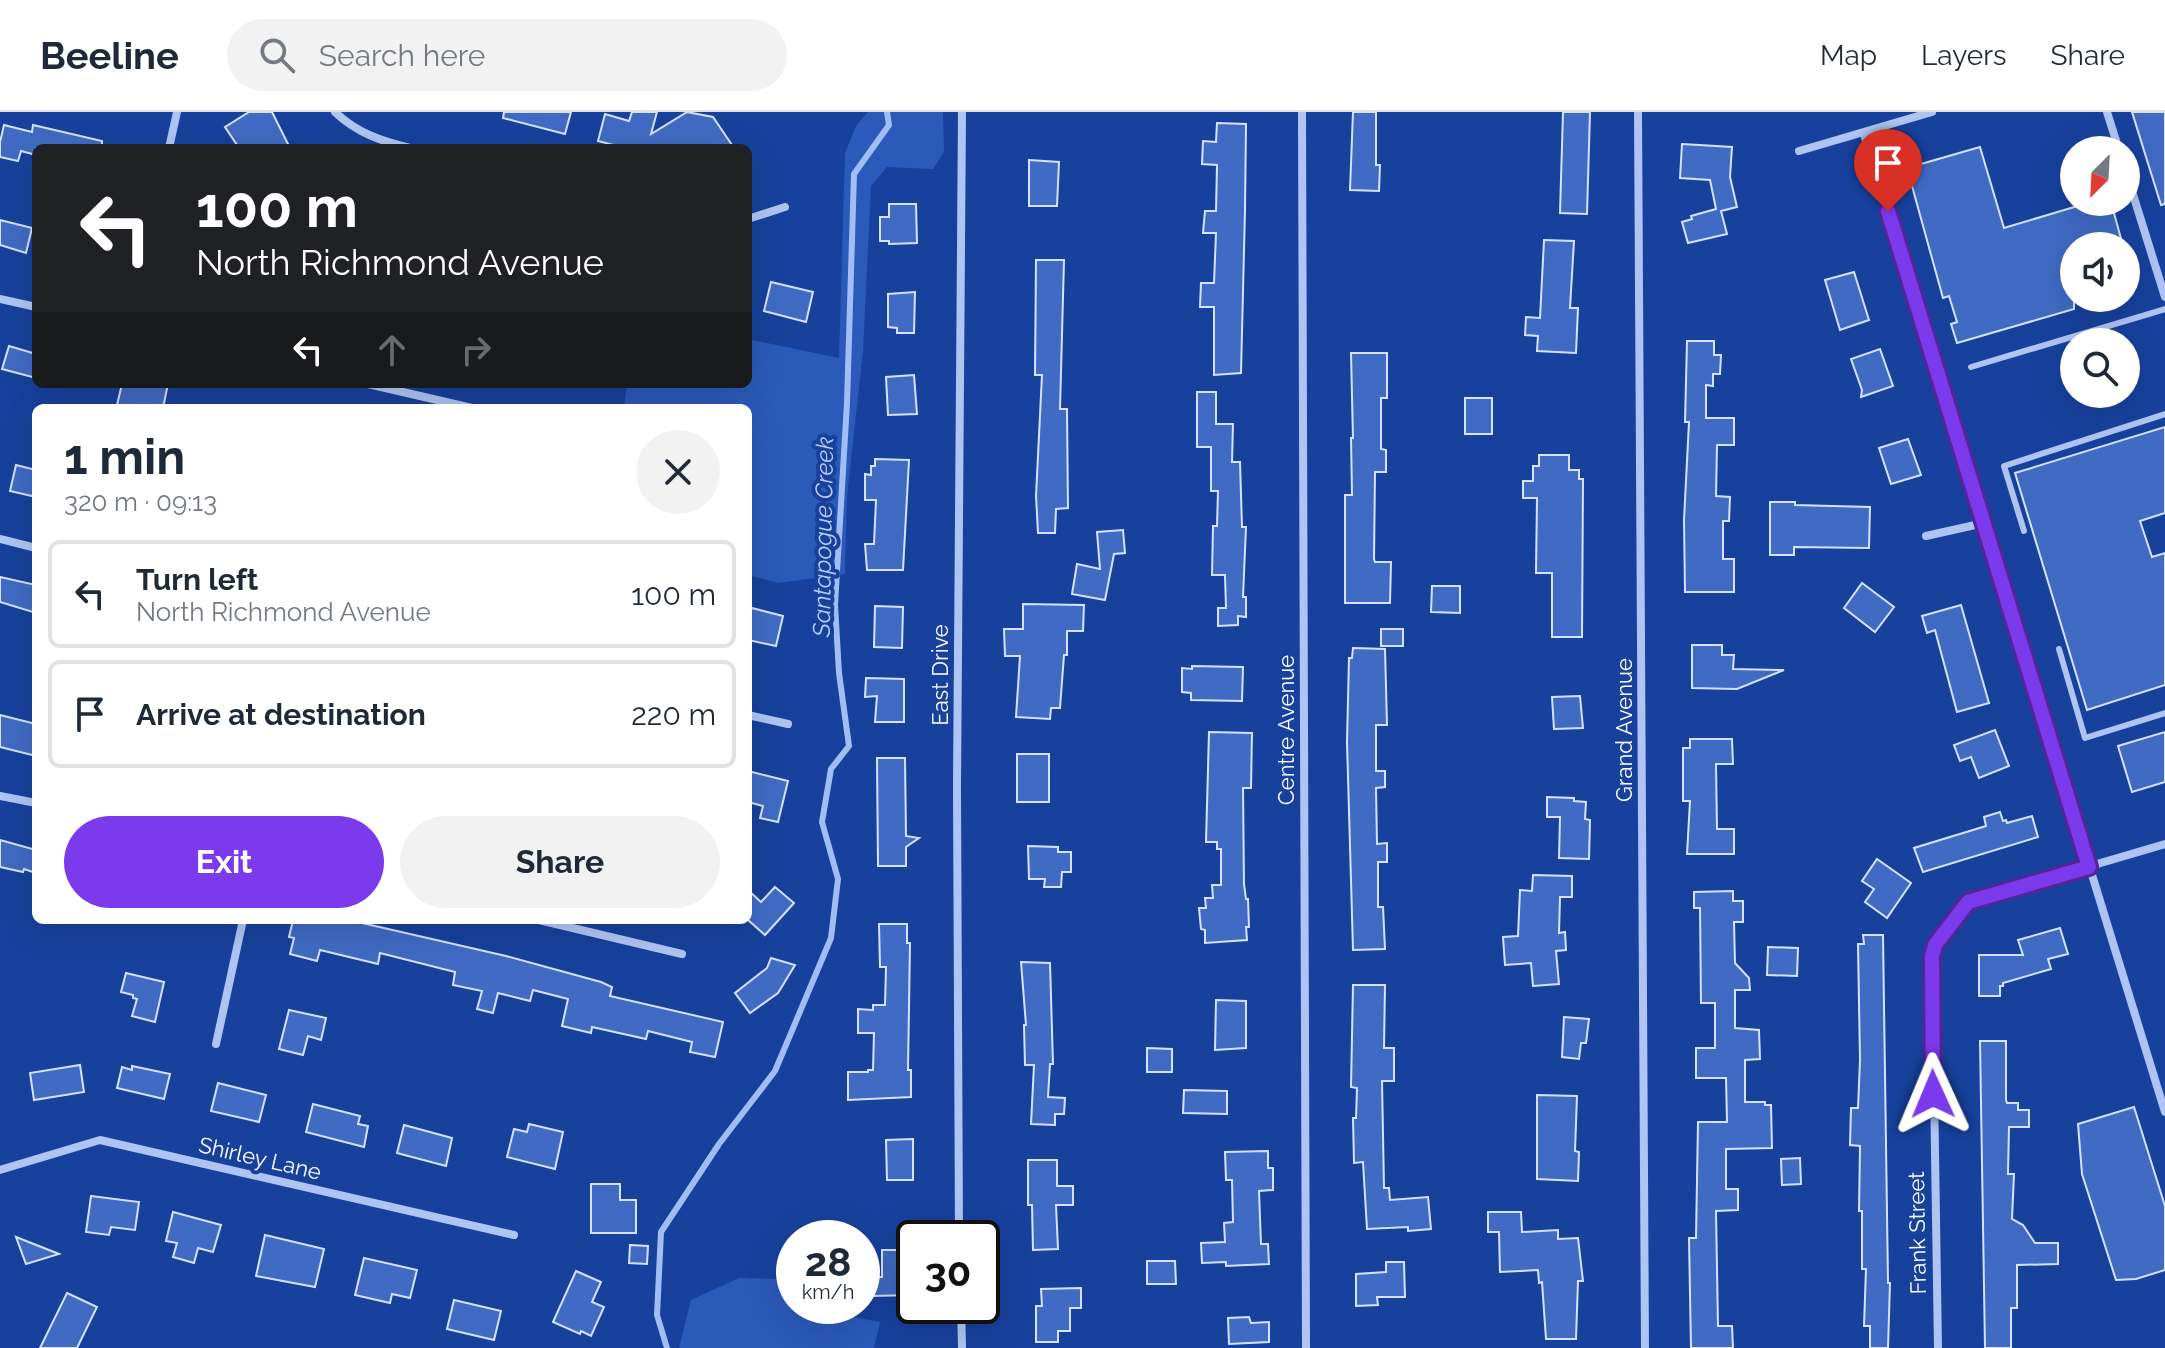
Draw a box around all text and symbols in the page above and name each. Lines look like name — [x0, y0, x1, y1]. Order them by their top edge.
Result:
search box — [227, 19, 787, 91]
text: Beeline — [40, 33, 179, 78]
icon: search — [255, 33, 299, 77]
text: Search here — [319, 38, 485, 73]
text: Map — [1820, 39, 1877, 72]
text: Layers — [1921, 39, 2007, 72]
text: Share — [2051, 39, 2125, 72]
pin — [1854, 129, 1922, 211]
north arrow — [2060, 136, 2140, 216]
map controls — [2060, 136, 2140, 408]
icon: arrive — [1866, 141, 1910, 185]
text: 100 m — [196, 174, 358, 240]
icon: left — [64, 176, 168, 280]
button: sound — [2060, 232, 2140, 312]
text: North Richmond Avenue — [196, 241, 604, 283]
icon: left — [286, 328, 330, 372]
icon: ahead — [370, 328, 414, 372]
icon: right — [454, 328, 498, 372]
button: search — [2060, 328, 2140, 408]
text: 1 min — [64, 429, 185, 485]
button: close — [636, 430, 720, 514]
water label: Santapogue Creek — [807, 436, 839, 638]
text: 320 m · 09:13 — [64, 487, 217, 517]
text: Turn left — [136, 562, 258, 597]
icon: left — [68, 572, 112, 616]
text: 100 m — [631, 577, 716, 612]
text: North Richmond Avenue — [136, 597, 431, 627]
street label: East Drive — [927, 624, 953, 726]
street label: Centre Avenue — [1273, 655, 1299, 805]
street label: Grand Avenue — [1611, 658, 1637, 802]
icon: arrive — [68, 692, 112, 736]
text: Arrive at destination — [136, 697, 426, 732]
text: 220 m — [631, 697, 716, 732]
button: Exit — [64, 816, 384, 908]
button: Share — [400, 816, 720, 908]
position arrow — [1891, 1052, 1975, 1136]
street label: Shirley Lane — [196, 1131, 324, 1185]
street label: Frank Street — [1903, 1171, 1931, 1295]
speed limit sign: 30 — [896, 1220, 1000, 1324]
text: 28 — [805, 1238, 851, 1285]
text: km/h — [802, 1280, 854, 1304]

